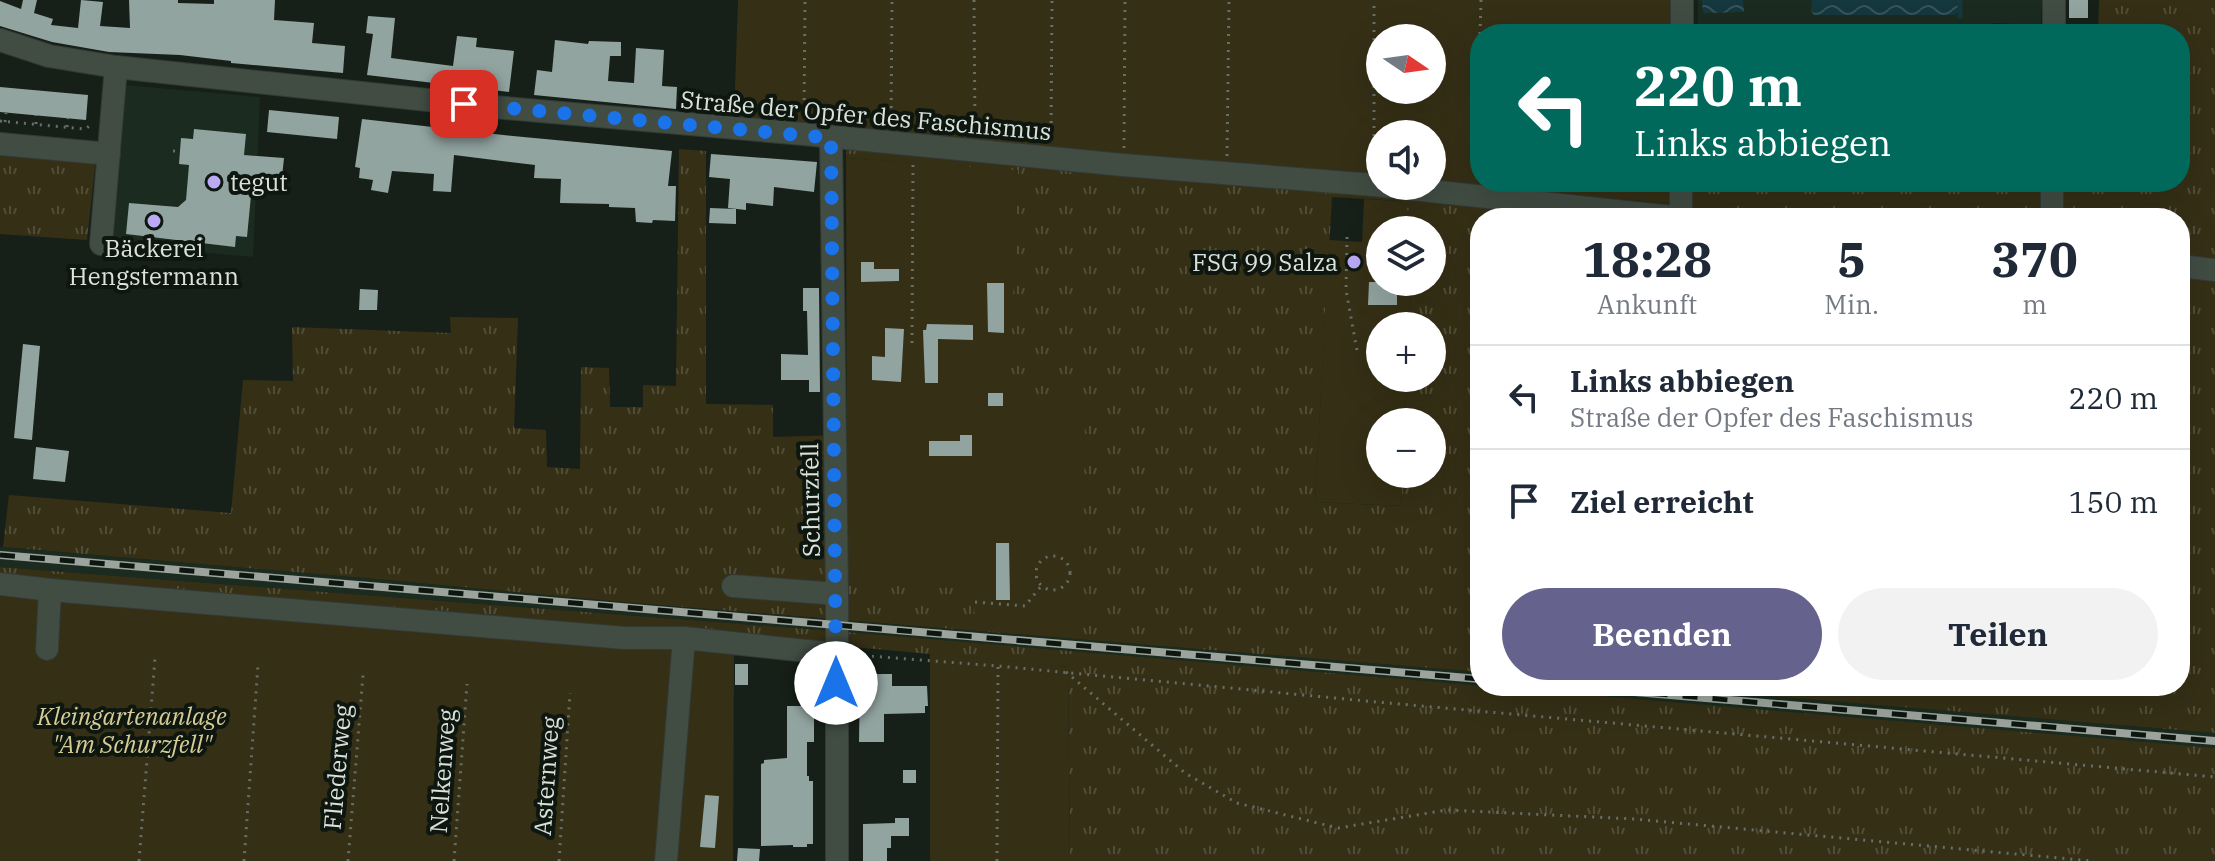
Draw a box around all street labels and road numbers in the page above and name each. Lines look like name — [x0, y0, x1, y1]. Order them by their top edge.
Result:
street label: Straße der Opfer des Faschismus — [679, 83, 1053, 147]
street label: Schurzfell — [793, 442, 827, 558]
street label: Fliederweg — [316, 703, 358, 831]
street label: Nelkenweg — [422, 708, 462, 834]
street label: Asternweg — [526, 715, 566, 837]

